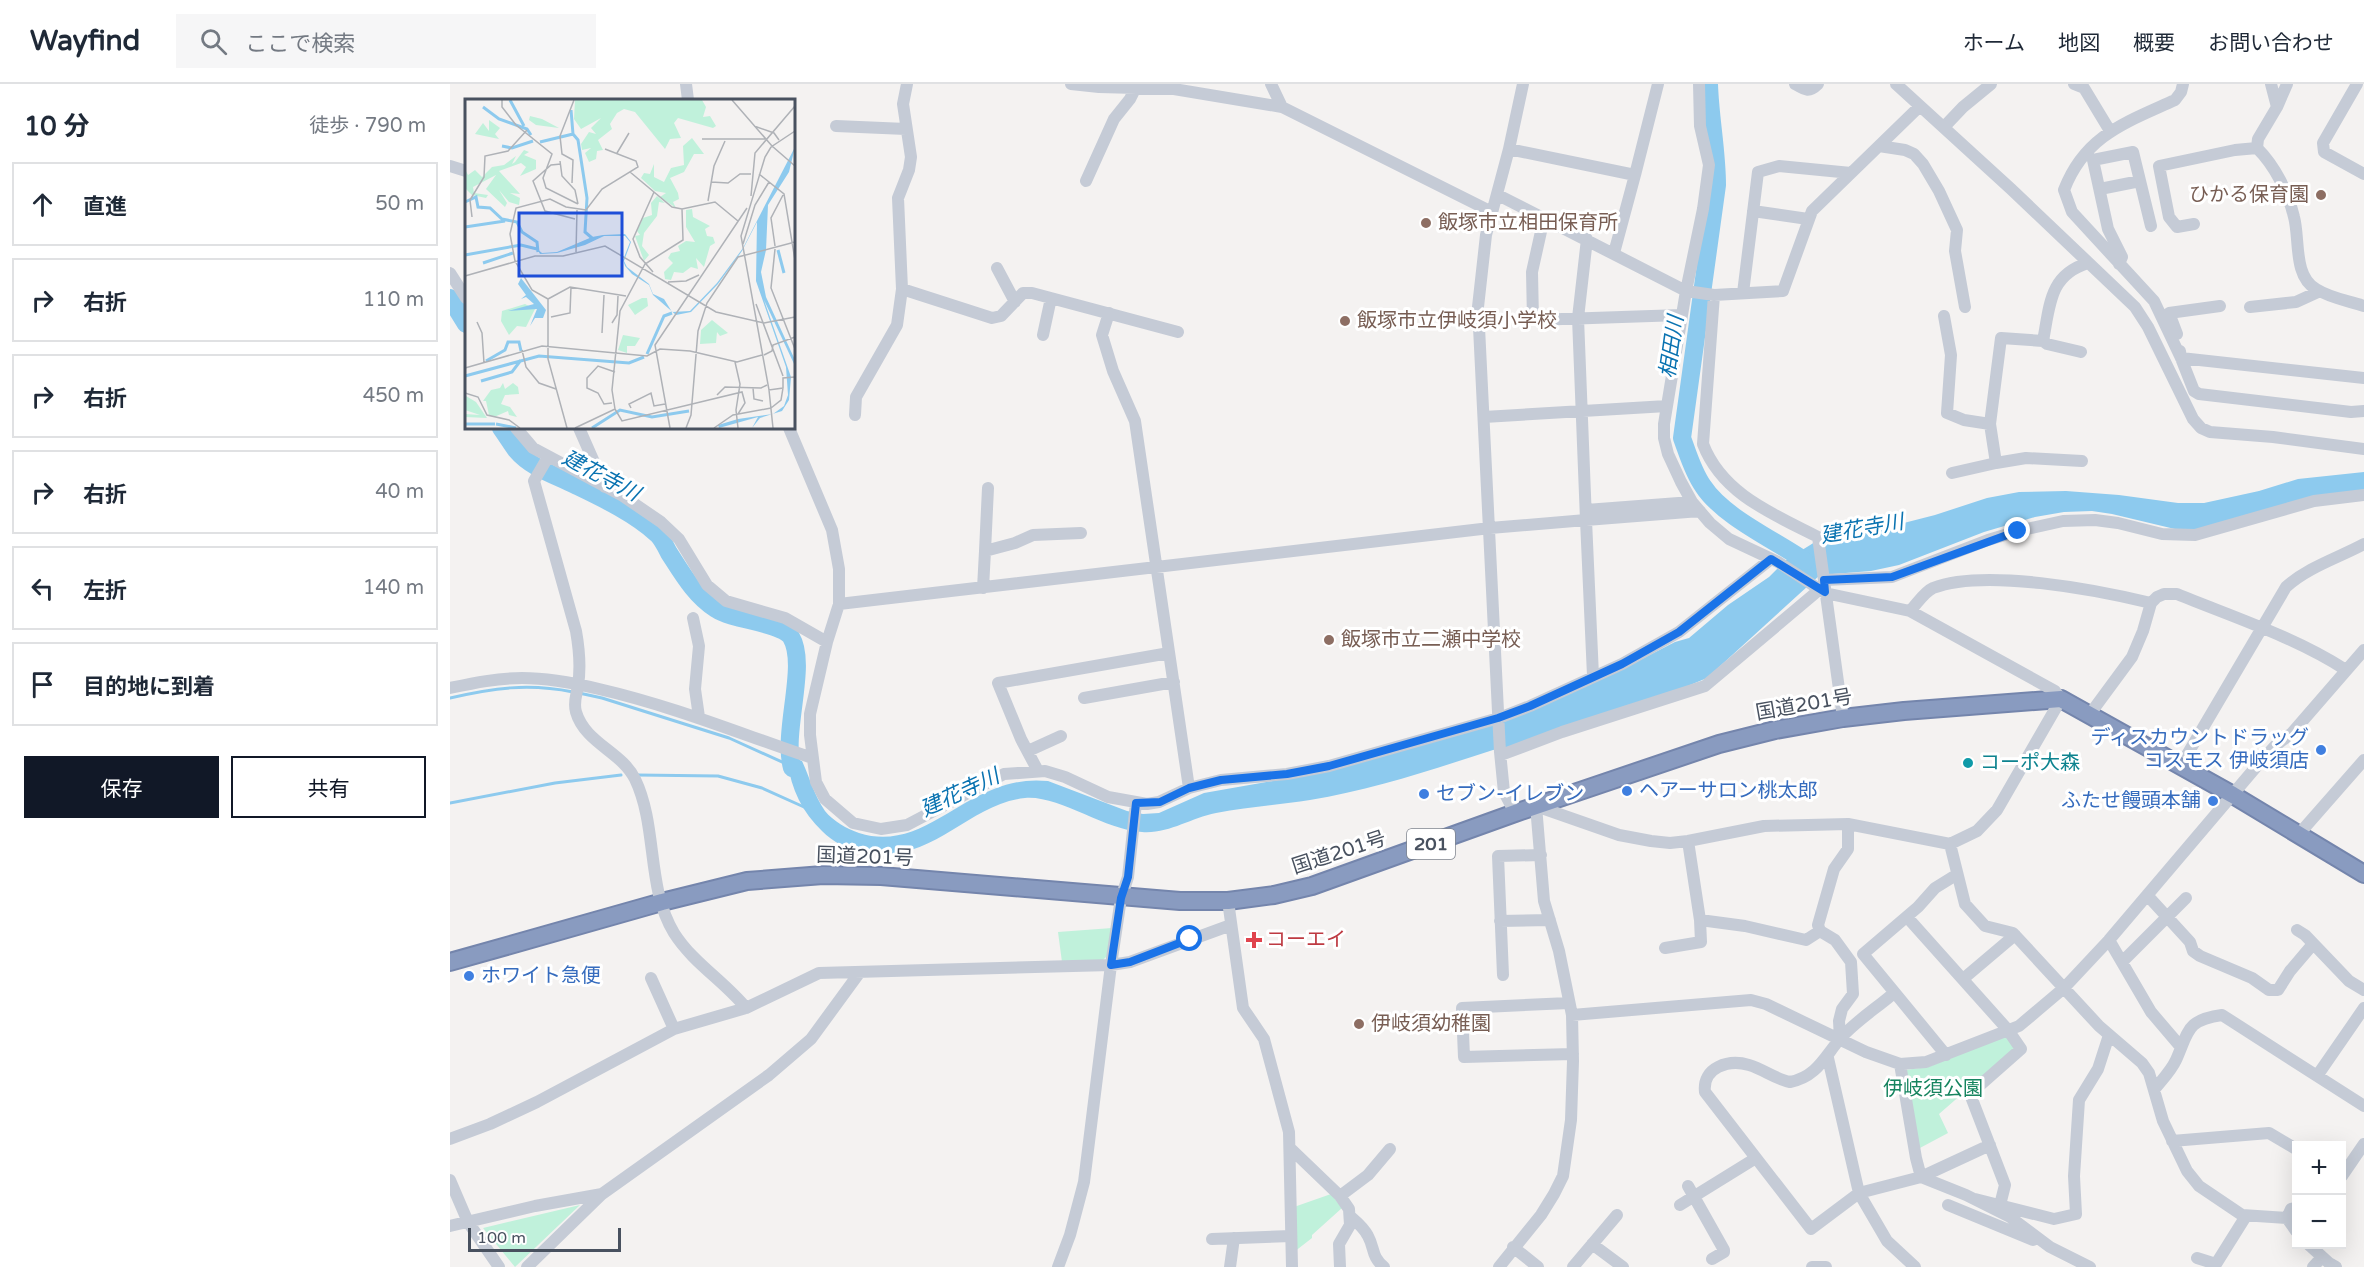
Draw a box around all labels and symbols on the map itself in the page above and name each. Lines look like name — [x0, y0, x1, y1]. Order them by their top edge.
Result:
inset map — [465, 99, 795, 429]
place label: ひかる保育園 — [2189, 183, 2309, 207]
marker: ひかる保育園 — [2314, 188, 2328, 202]
place label: 飯塚市立相田保育所 — [1438, 211, 1618, 235]
marker: 飯塚市立相田保育所 — [1419, 216, 1433, 230]
place label: 飯塚市立伊岐須小学校 — [1357, 309, 1557, 333]
water label: 相田川 — [1655, 312, 1689, 380]
marker: 飯塚市立伊岐須小学校 — [1338, 314, 1352, 328]
water label: 建花寺川 — [558, 445, 646, 508]
water label: 建花寺川 — [1818, 509, 1908, 549]
route end — [2004, 517, 2030, 543]
place label: 飯塚市立二瀬中学校 — [1341, 628, 1521, 652]
marker: 飯塚市立二瀬中学校 — [1322, 633, 1336, 647]
street label: 国道201号 — [1754, 685, 1854, 725]
place label: ディスカウントドラッグ コスモス 伊岐須店 — [2090, 726, 2309, 773]
marker: ディスカウントドラッグ コスモス 伊岐須店 — [2314, 743, 2328, 757]
place label: コーポ大森 — [1980, 751, 2080, 775]
marker: コーポ大森 — [1961, 756, 1975, 770]
water label: 建花寺川 — [917, 763, 1005, 822]
place label: ヘアーサロン桃太郎 — [1639, 779, 1817, 803]
place label: セブン-イレブン — [1436, 782, 1584, 806]
marker: ヘアーサロン桃太郎 — [1620, 784, 1634, 798]
marker: セブン-イレブン — [1417, 787, 1431, 801]
place label: ふたせ饅頭本舗 — [2061, 789, 2201, 813]
marker: ふたせ饅頭本舗 — [2206, 794, 2220, 808]
street label: 国道201号 — [1289, 826, 1389, 880]
road number: 201 — [1407, 829, 1455, 859]
street label: 国道201号 — [816, 843, 914, 871]
route start — [1176, 925, 1202, 951]
place label: コーエイ — [1266, 928, 1346, 952]
marker: コーエイ — [1247, 933, 1261, 947]
place label: ホワイト急便 — [481, 964, 601, 988]
marker: ホワイト急便 — [462, 969, 476, 983]
place label: 伊岐須幼稚園 — [1371, 1012, 1491, 1036]
marker: 伊岐須幼稚園 — [1352, 1017, 1366, 1031]
park label: 伊岐須公園 — [1883, 1077, 1983, 1101]
scale bar — [468, 1225, 621, 1252]

